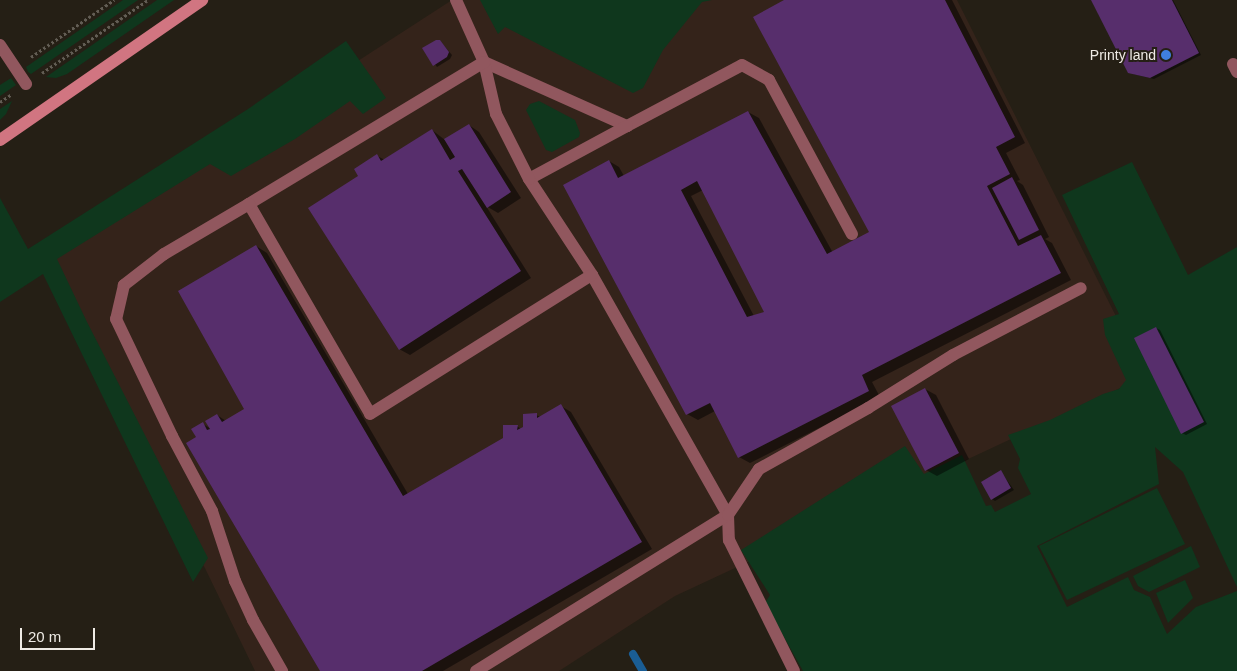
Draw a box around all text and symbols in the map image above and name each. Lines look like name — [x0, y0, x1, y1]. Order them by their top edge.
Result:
place label: Printy land — [1090, 47, 1156, 63]
marker: Printy land — [1160, 49, 1172, 61]
scale bar — [22, 618, 98, 650]
text: 20 m — [28, 628, 61, 645]

